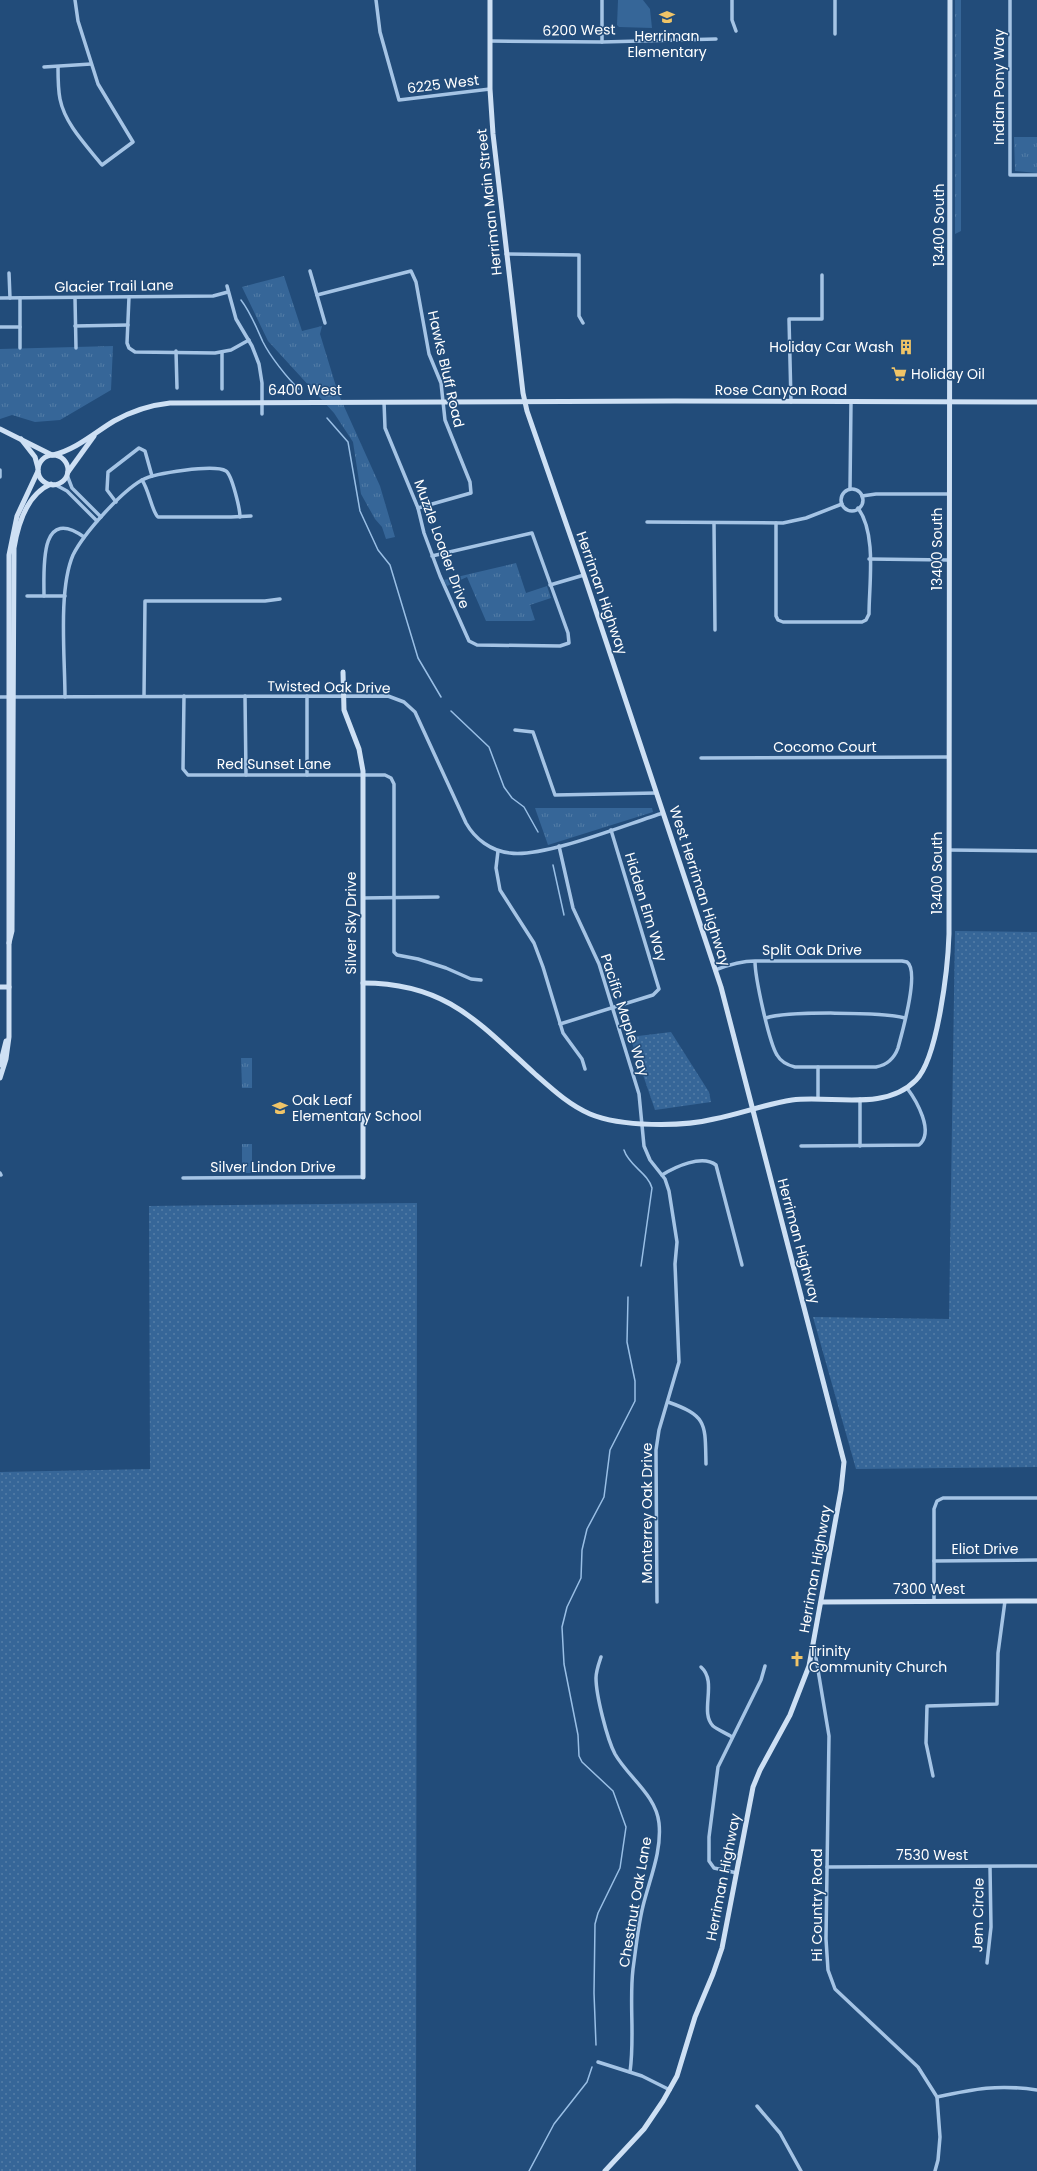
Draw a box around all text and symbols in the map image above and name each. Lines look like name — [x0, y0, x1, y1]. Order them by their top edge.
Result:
school or university icon: Herriman Elementary — [658, 8, 676, 26]
street label: 6200 West — [542, 19, 616, 41]
place label: Herriman Elementary — [627, 26, 707, 62]
street label: Indian Pony Way — [989, 29, 1009, 145]
street label: 6225 West — [406, 70, 480, 98]
street label: Herriman Main Street — [471, 128, 507, 276]
street label: 13400 South — [929, 183, 949, 267]
street label: Glacier Trail Lane — [54, 275, 174, 297]
street label: Hawks Bluff Road — [423, 309, 469, 429]
place label: Holiday Car Wash — [769, 337, 894, 357]
building icon: Holiday Car Wash — [897, 338, 915, 356]
place label: Holiday Oil — [911, 364, 985, 384]
supermarket icon: Holiday Oil — [890, 365, 908, 383]
street label: 6400 West — [268, 380, 342, 400]
street label: Rose Canyon Road — [715, 380, 847, 400]
street label: Muzzle Loader Drive — [409, 477, 475, 612]
street label: 13400 South — [927, 507, 947, 591]
street label: Herriman Highway — [572, 529, 633, 657]
street label: Twisted Oak Drive — [267, 676, 391, 698]
street label: Cocomo Court — [773, 737, 877, 757]
street label: Red Sunset Lane — [217, 754, 332, 774]
street label: West Herriman Highway — [665, 803, 735, 969]
street label: 13400 South — [927, 831, 947, 915]
street label: Hidden Elm Way — [620, 850, 672, 964]
street label: Silver Sky Drive — [341, 871, 361, 974]
street label: Split Oak Drive — [762, 940, 862, 960]
street label: Pacific Maple Way — [596, 951, 654, 1079]
place label: Oak Leaf Elementary School — [292, 1090, 422, 1126]
school or university icon: Oak Leaf Elementary School — [271, 1099, 289, 1117]
street label: Silver Lindon Drive — [210, 1157, 336, 1177]
street label: Herriman Highway — [773, 1176, 825, 1306]
street label: Monterrey Oak Drive — [637, 1442, 657, 1584]
street label: Herriman Highway — [794, 1504, 836, 1634]
street label: Eliot Drive — [952, 1539, 1019, 1559]
street label: 7300 West — [893, 1579, 965, 1599]
place label: Trinity Community Church — [809, 1641, 947, 1677]
church icon: Trinity Community Church — [788, 1650, 806, 1668]
street label: Herriman Highway — [701, 1812, 745, 1942]
street label: Chestnut Oak Lane — [614, 1835, 656, 1969]
street label: 7530 West — [896, 1845, 968, 1865]
street label: Hi Country Road — [807, 1849, 827, 1961]
street label: Jem Circle — [967, 1877, 989, 1952]

